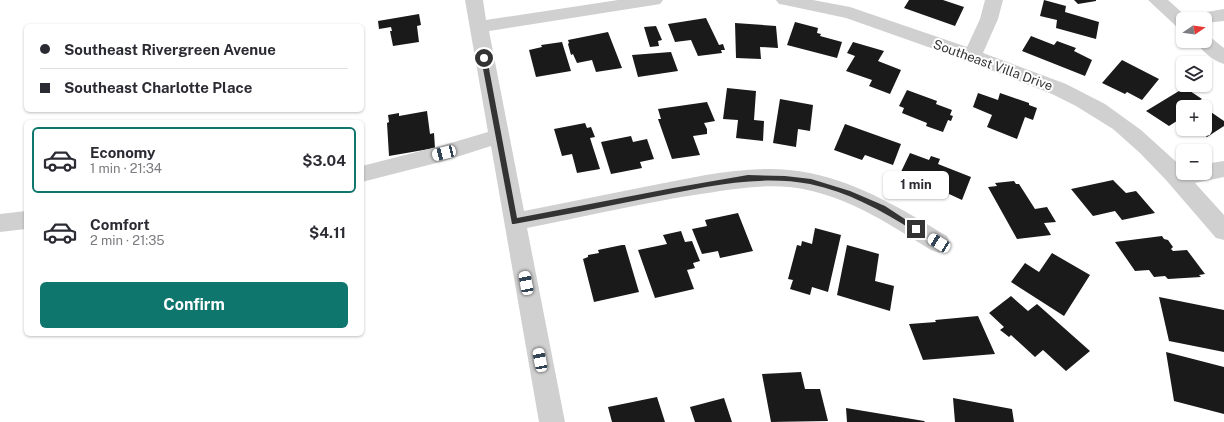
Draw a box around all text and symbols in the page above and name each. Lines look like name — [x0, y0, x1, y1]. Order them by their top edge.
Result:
north arrow — [1176, 12, 1212, 48]
map controls — [1176, 12, 1212, 180]
street label: Southeast Villa Drive — [931, 36, 1055, 94]
text: Southeast Rivergreen Avenue — [64, 41, 276, 58]
route start — [475, 49, 493, 67]
button: layers — [1176, 56, 1212, 92]
text: Southeast Charlotte Place — [64, 79, 252, 96]
button: + — [1176, 100, 1212, 136]
icon: car — [42, 142, 78, 178]
text: Economy — [90, 144, 155, 161]
car — [431, 144, 457, 162]
button: − — [1176, 144, 1212, 180]
text: $3.04 — [302, 152, 346, 169]
text: 1 min · 21:34 — [90, 161, 162, 176]
callout: 1 min — [883, 171, 949, 199]
text: 1 min — [900, 177, 932, 192]
icon: car — [42, 214, 78, 250]
text: Comfort — [90, 216, 150, 233]
route end — [907, 220, 925, 238]
text: $4.11 — [309, 224, 346, 241]
car — [926, 232, 952, 254]
text: 2 min · 21:35 — [90, 233, 165, 248]
car — [518, 270, 534, 296]
button: Confirm — [40, 282, 348, 328]
car — [532, 347, 548, 373]

